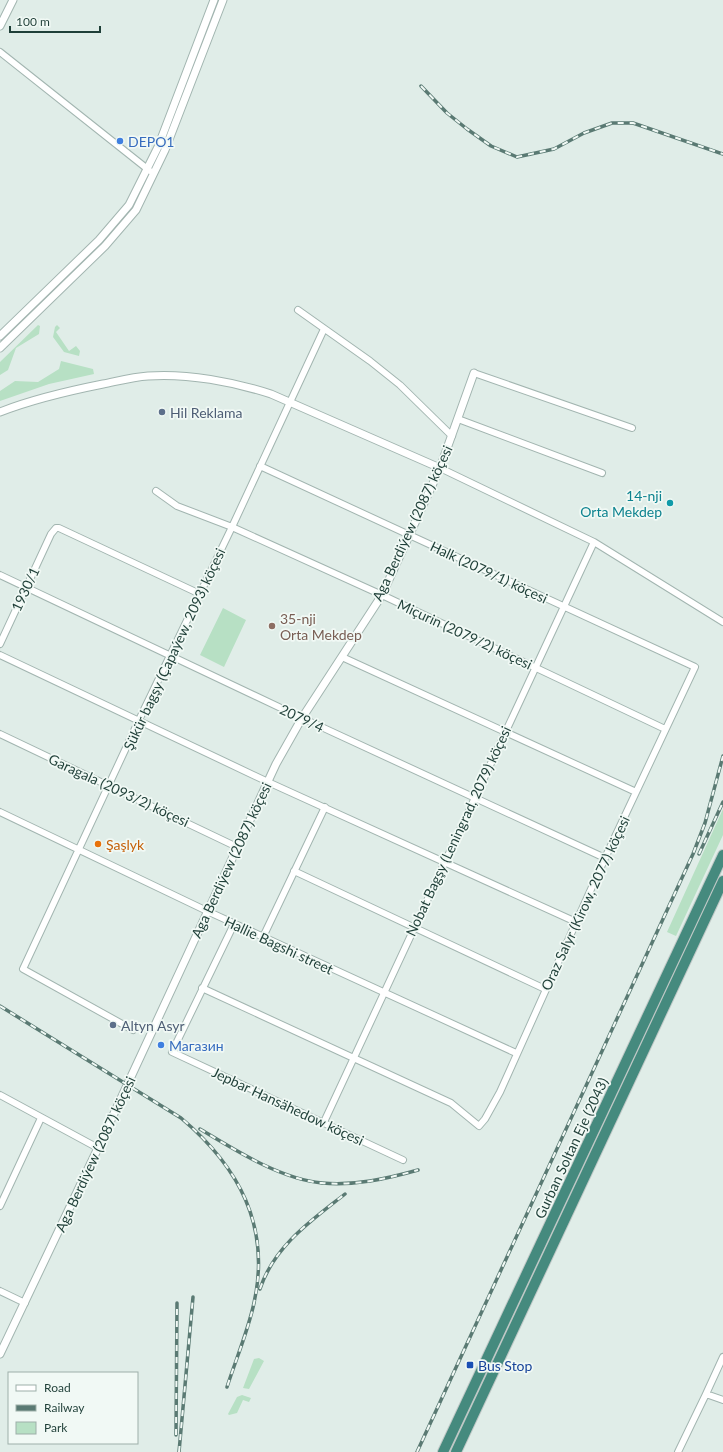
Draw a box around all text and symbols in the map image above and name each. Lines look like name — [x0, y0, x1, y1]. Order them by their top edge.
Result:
scale bar — [10, 8, 100, 34]
text: 100 m — [16, 14, 50, 29]
place label: DEPO1 — [128, 133, 174, 150]
marker: DEPO1 — [115, 136, 125, 146]
place label: Hil Reklama — [170, 404, 242, 421]
marker: Hil Reklama — [157, 407, 167, 417]
street label: Aga Berdiýew (2087) köçesi — [368, 442, 456, 604]
place label: 14-nji Orta Mekdep — [580, 487, 662, 520]
marker: 14-nji Orta Mekdep — [665, 498, 675, 508]
street label: Halk (2079/1) köçesi — [428, 537, 550, 607]
street label: Şükür bagşy (Çapaýew, 2093) köçesi — [120, 545, 228, 753]
street label: 1930/1 — [7, 564, 43, 614]
street label: Miçurin (2079/2) köçesi — [395, 595, 535, 673]
place label: 35-nji Orta Mekdep — [280, 610, 362, 643]
marker: 35-nji Orta Mekdep — [267, 621, 277, 631]
street label: 2079/4 — [277, 700, 327, 736]
street label: Nobat Bagşy (Leningrad, 2079) köçesi — [402, 723, 514, 939]
street label: Garagala (2093/2) köçesi — [46, 750, 192, 830]
street label: Aga Berdiýew (2087) köçesi — [187, 779, 275, 941]
street label: Oraz Salyr (Kirow, 2077) köçesi — [537, 813, 633, 993]
place label: Şaşlyk — [106, 836, 145, 853]
marker: Şaşlyk — [93, 839, 103, 849]
street label: Hallie Bagshi street — [222, 912, 336, 978]
place label: Altyn Asyr — [121, 1017, 185, 1034]
marker: Altyn Asyr — [108, 1020, 118, 1030]
place label: Магазин — [169, 1037, 224, 1054]
marker: Магазин — [156, 1040, 166, 1050]
street label: Jepbar Hansähedow köçesi — [209, 1063, 367, 1149]
street label: Aga Berdiýew (2087) köçesi — [51, 1073, 139, 1235]
street label: Gurban Soltan Eje (2043) — [531, 1075, 611, 1221]
place label: Bus Stop — [478, 1357, 533, 1374]
marker: Bus Stop — [465, 1360, 475, 1370]
legend — [8, 1372, 138, 1444]
text: Road — [44, 1380, 71, 1395]
text: Railway — [44, 1400, 85, 1415]
text: Park — [44, 1420, 68, 1435]

